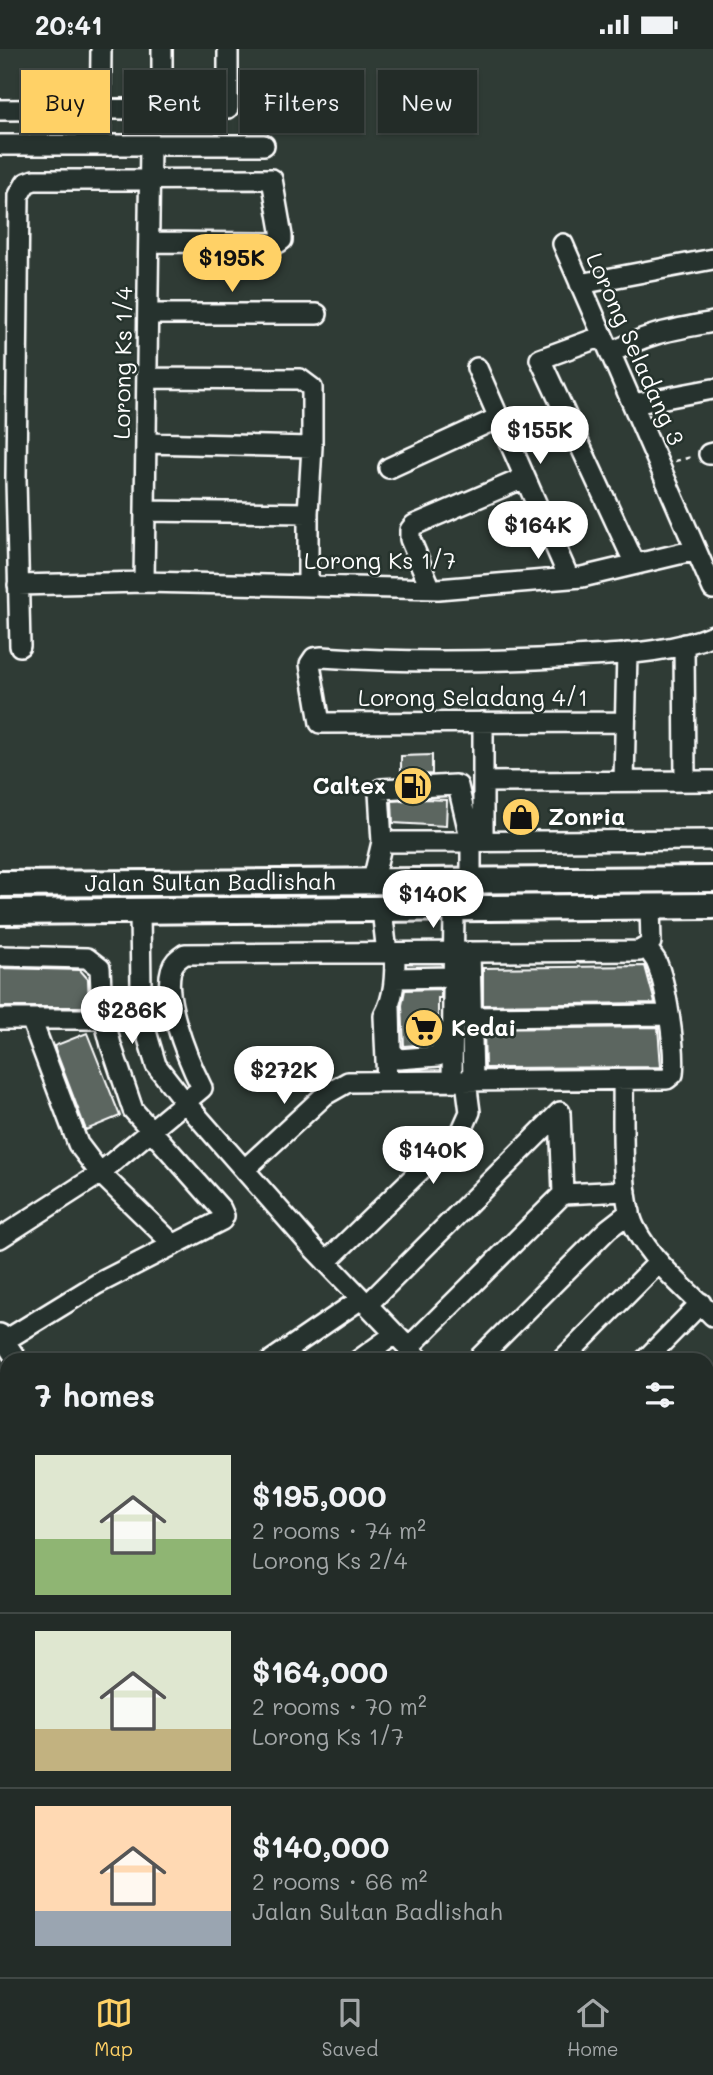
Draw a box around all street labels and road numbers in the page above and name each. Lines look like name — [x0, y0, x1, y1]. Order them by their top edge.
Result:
street label: Lorong Seladang 3 — [580, 248, 692, 449]
street label: Lorong Ks 1/4 — [106, 286, 138, 440]
street label: Lorong Ks 1/7 — [304, 545, 456, 575]
street label: Lorong Seladang 4/1 — [358, 682, 588, 712]
street label: Jalan Sultan Badlishah — [85, 866, 335, 897]

